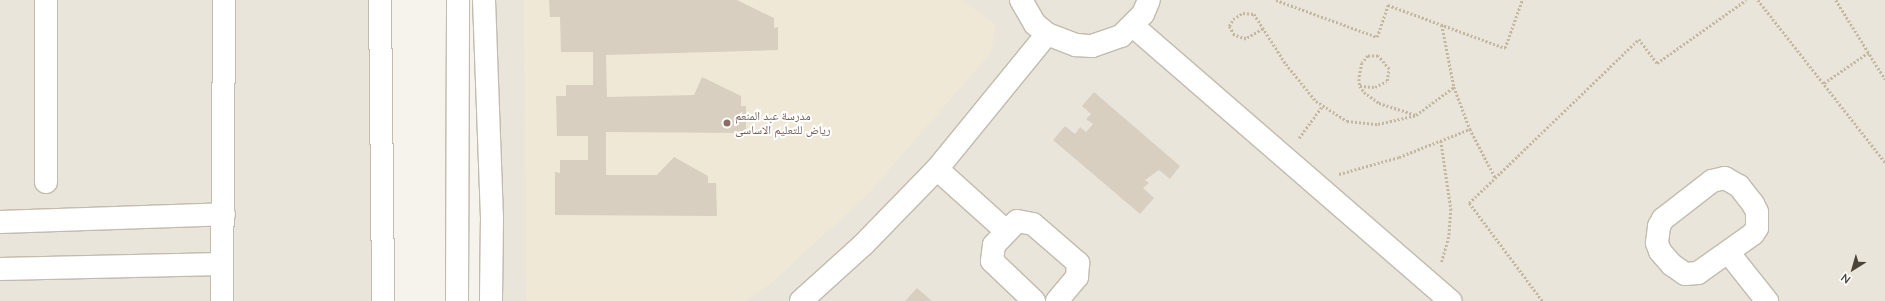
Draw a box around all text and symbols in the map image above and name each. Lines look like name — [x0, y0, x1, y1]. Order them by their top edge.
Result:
place label: مدرسة عبد المنعم رياض للتعليم الاساسى — [735, 109, 831, 137]
marker: مدرسة عبد المنعم رياض للتعليم الاساسى — [722, 118, 732, 128]
north arrow — [1833, 249, 1873, 289]
text: N — [1838, 271, 1853, 287]

